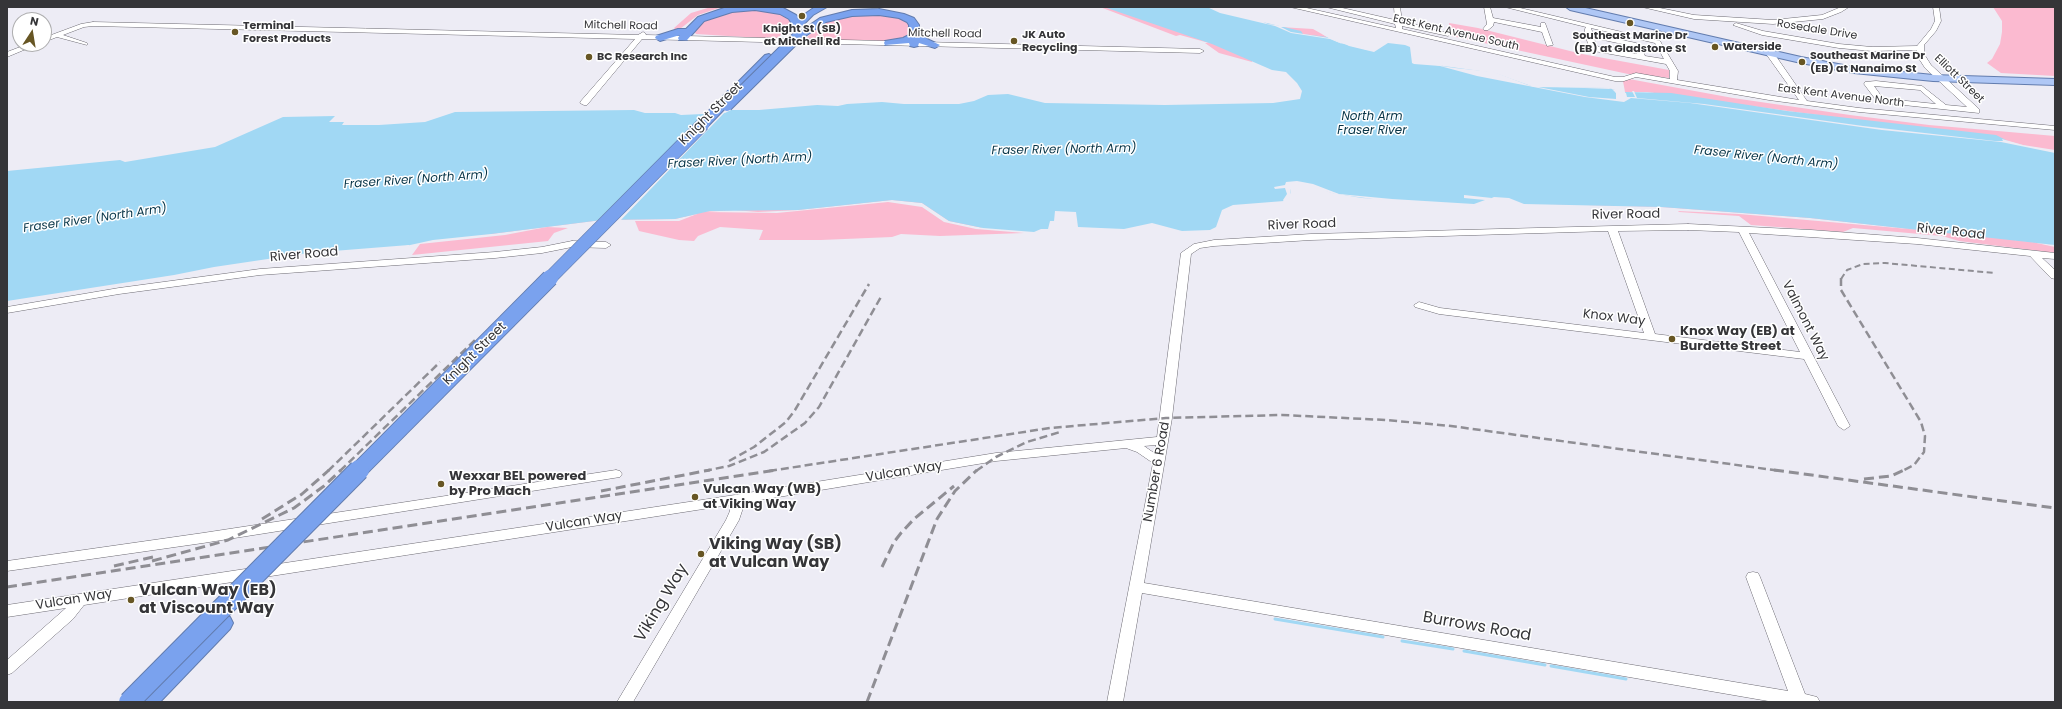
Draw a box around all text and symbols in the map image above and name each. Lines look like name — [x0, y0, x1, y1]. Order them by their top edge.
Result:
marker: Knight St (SB) at Mitchell Rd — [797, 11, 807, 21]
north arrow — [12, 12, 52, 52]
street label: East Kent Avenue South — [1392, 12, 1520, 54]
text: N — [29, 13, 40, 30]
street label: Rosedale Drive — [1776, 17, 1858, 43]
marker: Southeast Marine Dr (EB) at Gladstone St — [1625, 18, 1635, 28]
place label: Terminal Forest Products — [243, 19, 331, 45]
street label: Mitchell Road — [584, 19, 658, 33]
place label: Knight St (SB) at Mitchell Rd — [763, 22, 841, 48]
marker: Terminal Forest Products — [230, 27, 240, 37]
street label: Mitchell Road — [908, 27, 982, 41]
place label: JK Auto Recycling — [1022, 28, 1078, 54]
place label: Southeast Marine Dr (EB) at Gladstone St — [1573, 29, 1687, 55]
marker: JK Auto Recycling — [1009, 36, 1019, 46]
place label: Waterside — [1723, 40, 1782, 54]
marker: Waterside — [1710, 42, 1720, 52]
place label: Southeast Marine Dr (EB) at Nanaimo St — [1810, 49, 1925, 75]
place label: BC Research Inc — [597, 50, 688, 64]
marker: BC Research Inc — [584, 52, 594, 62]
street label: Elliott Street — [1931, 52, 1987, 106]
marker: Southeast Marine Dr (EB) at Nanaimo St — [1797, 57, 1807, 67]
street label: Knight Street — [676, 79, 746, 149]
street label: East Kent Avenue North — [1777, 82, 1905, 110]
water label: North Arm Fraser River — [1337, 110, 1407, 138]
water label: Fraser River (North Arm) — [991, 142, 1137, 158]
water label: Fraser River (North Arm) — [1693, 143, 1839, 173]
water label: Fraser River (North Arm) — [667, 150, 813, 172]
water label: Fraser River (North Arm) — [343, 168, 489, 192]
water label: Fraser River (North Arm) — [22, 202, 168, 236]
street label: River Road — [1592, 207, 1660, 223]
street label: River Road — [1267, 216, 1337, 234]
street label: River Road — [1916, 221, 1986, 243]
street label: River Road — [269, 244, 339, 266]
street label: Valmont Way — [1778, 278, 1832, 364]
street label: Knox Way — [1582, 306, 1646, 330]
street label: Knight Street — [440, 319, 510, 389]
place label: Knox Way (EB) at Burdette Street — [1680, 324, 1795, 355]
marker: Knox Way (EB) at Burdette Street — [1667, 334, 1677, 344]
street label: Number 6 Road — [1141, 421, 1173, 523]
street label: Vulcan Way — [864, 458, 944, 486]
place label: Wexxar BEL powered by Pro Mach — [449, 469, 586, 500]
marker: Wexxar BEL powered by Pro Mach — [436, 479, 446, 489]
place label: Vulcan Way (WB) at Viking Way — [703, 482, 821, 513]
marker: Vulcan Way (WB) at Viking Way — [690, 492, 700, 502]
street label: Vulcan Way — [544, 508, 624, 536]
place label: Viking Way (SB) at Vulcan Way — [709, 535, 842, 573]
marker: Viking Way (SB) at Vulcan Way — [696, 549, 706, 559]
street label: Viking Way — [631, 560, 693, 646]
place label: Vulcan Way (EB) at Viscount Way — [139, 581, 277, 619]
street label: Vulcan Way — [34, 586, 114, 614]
marker: Vulcan Way (EB) at Viscount Way — [126, 595, 136, 605]
street label: Burrows Road — [1421, 608, 1533, 646]

